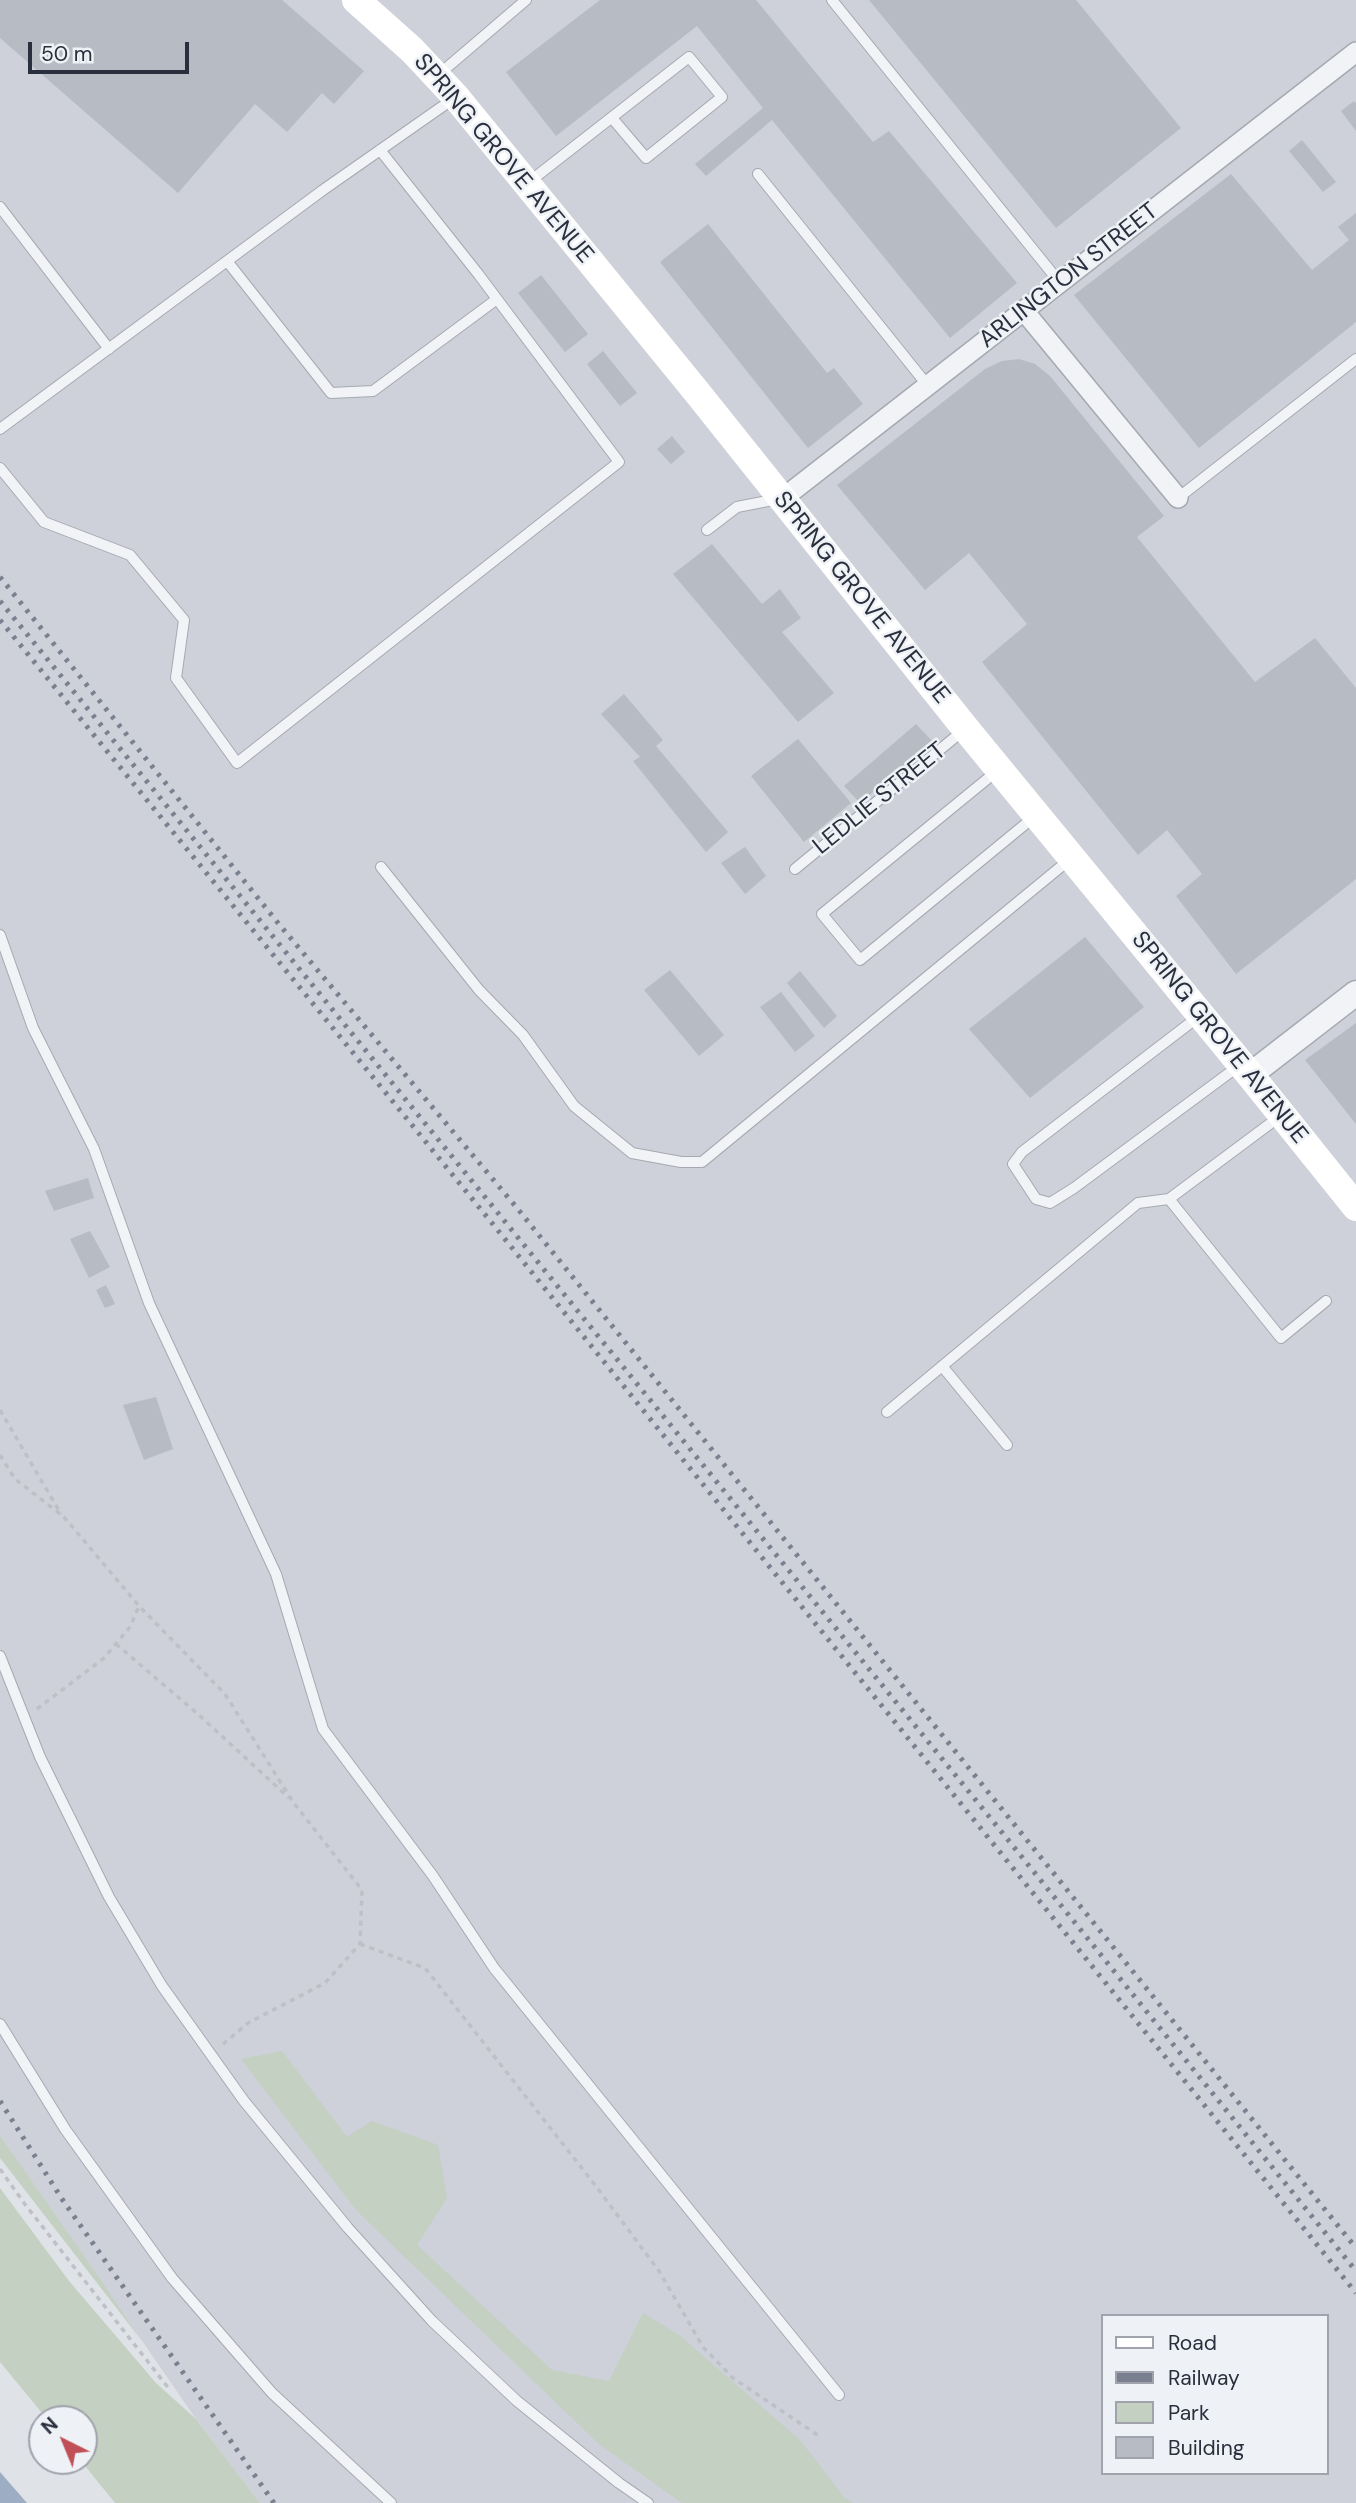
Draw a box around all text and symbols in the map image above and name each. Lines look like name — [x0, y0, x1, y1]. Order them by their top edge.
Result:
scale bar — [32, 28, 192, 72]
text: 50 m — [41, 40, 92, 68]
street label: SPRING GROVE AVENUE — [407, 48, 599, 270]
street label: ARLINGTON STREET — [974, 197, 1164, 355]
street label: SPRING GROVE AVENUE — [767, 486, 955, 710]
street label: LEDLIE STREET — [808, 737, 952, 861]
street label: SPRING GROVE AVENUE — [1125, 926, 1313, 1150]
legend — [1100, 2314, 1328, 2475]
text: Road — [1168, 2329, 1217, 2357]
text: Railway — [1168, 2364, 1240, 2392]
text: Park — [1168, 2399, 1209, 2427]
north arrow — [28, 2405, 98, 2475]
text: N — [36, 2412, 63, 2440]
text: Building — [1168, 2434, 1244, 2462]

